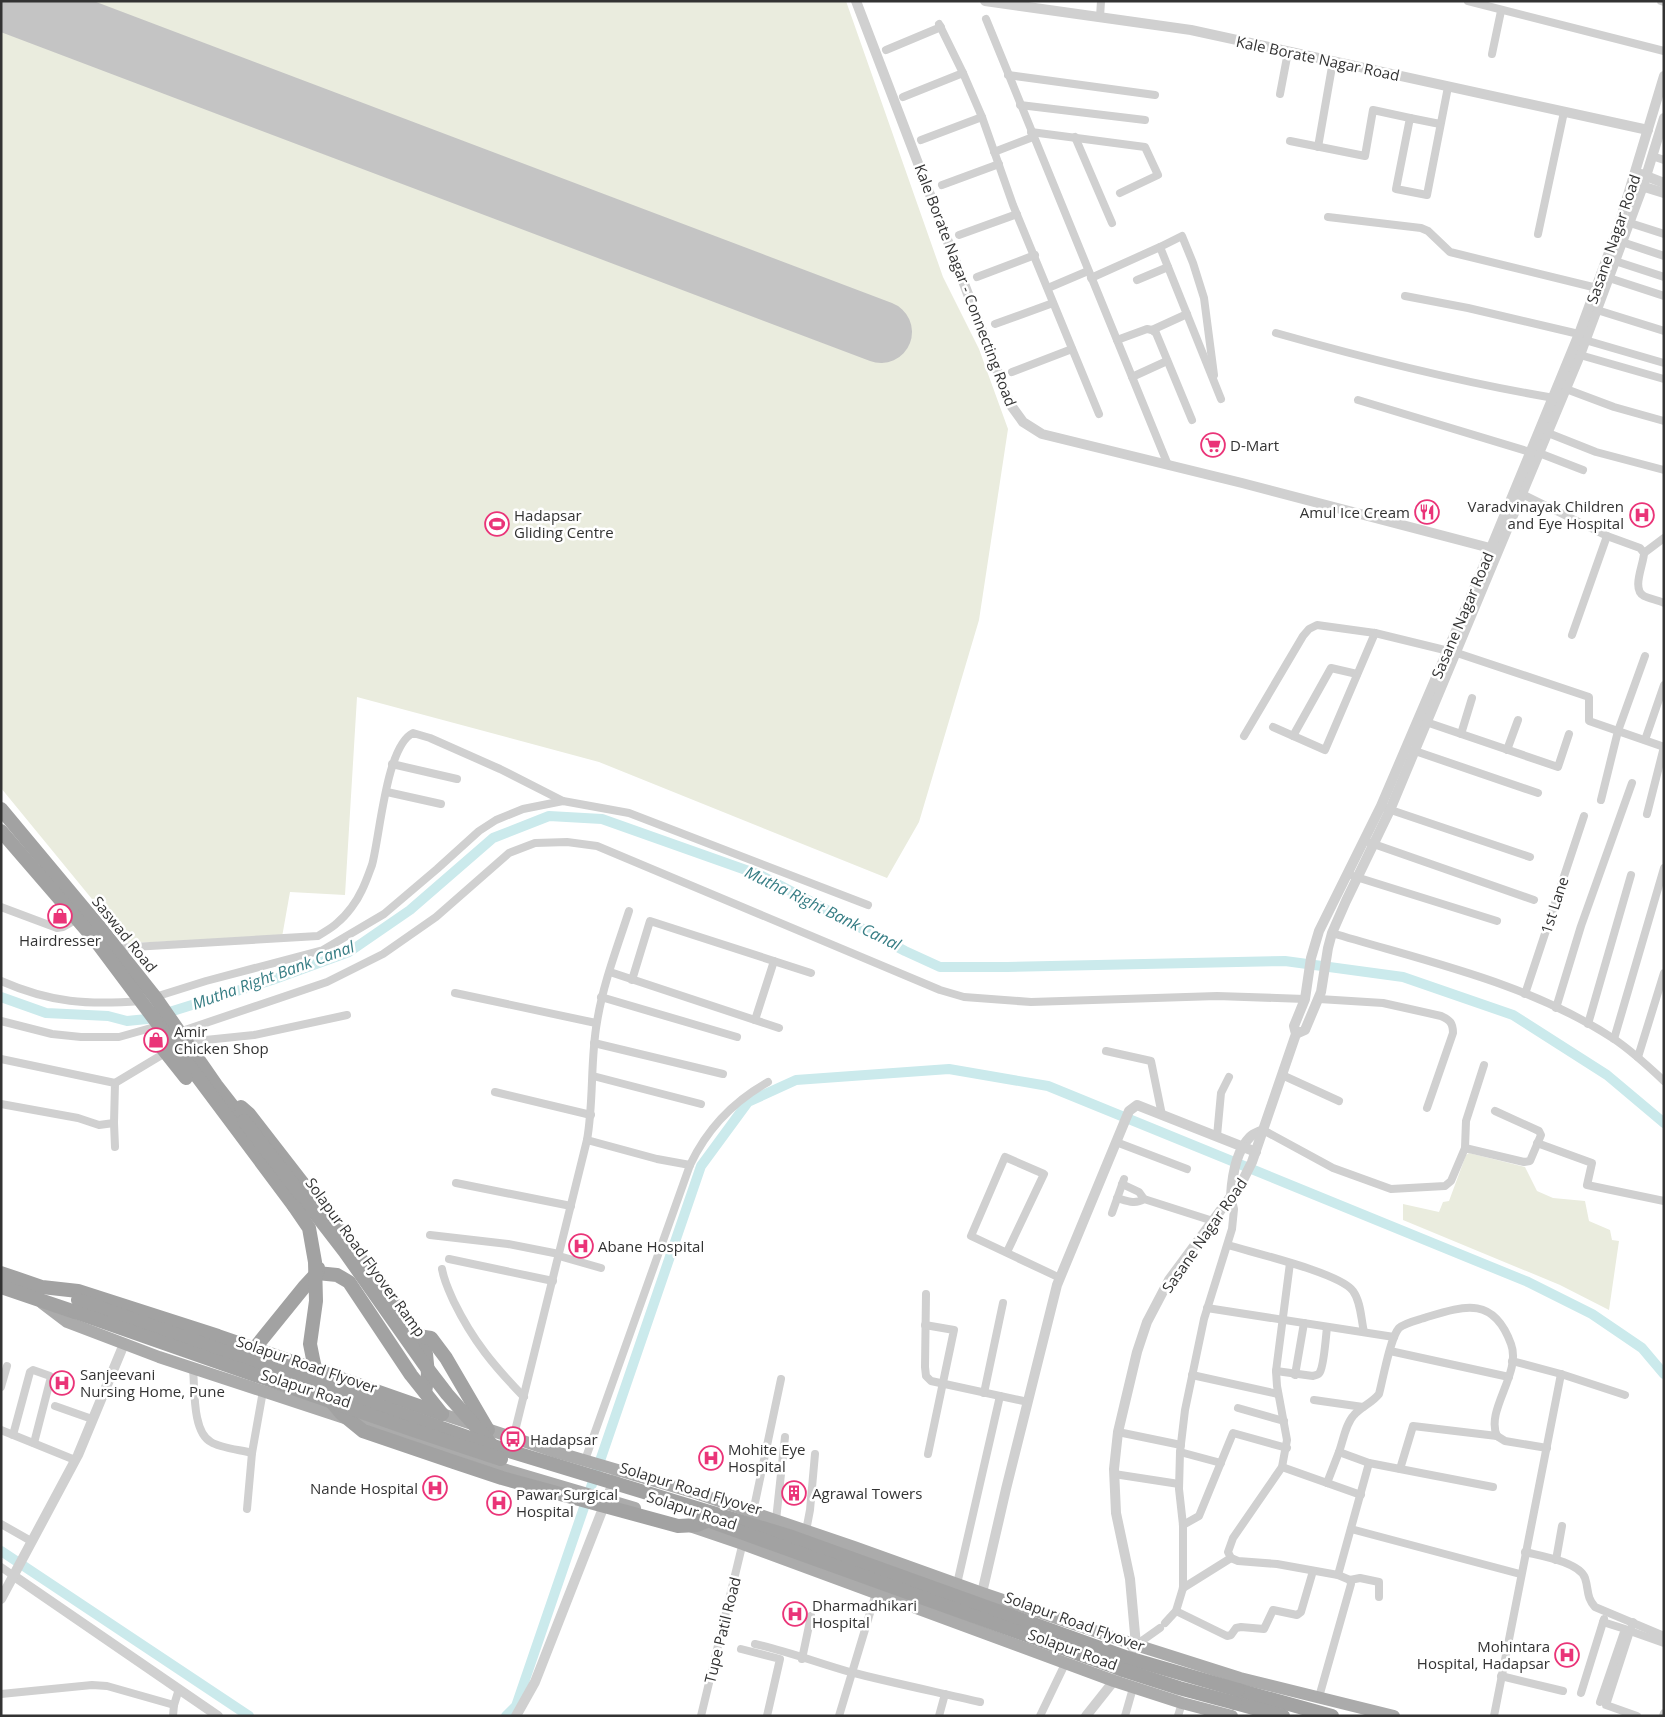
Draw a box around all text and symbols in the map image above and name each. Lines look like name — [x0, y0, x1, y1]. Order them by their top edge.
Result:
street label: Kale Borate Nagar Road — [1235, 31, 1401, 85]
street label: Kale Borate Nagar - Connecting Road — [910, 161, 1022, 409]
street label: Sasane Nagar Road — [1581, 172, 1645, 306]
supermarket icon: D-Mart — [1200, 432, 1226, 458]
place label: D-Mart — [1230, 435, 1279, 455]
place label: Varadvinayak Children and Eye Hospital — [1467, 496, 1624, 533]
restaurant icon: Amul Ice Cream — [1414, 499, 1440, 525]
place label: Amul Ice Cream — [1300, 502, 1410, 522]
hospital icon: Varadvinayak Children and Eye Hospital — [1629, 502, 1655, 528]
place label: Hadapsar Gliding Centre — [514, 505, 614, 542]
sports icon: Hadapsar Gliding Centre — [484, 511, 510, 537]
street label: Sasane Nagar Road — [1426, 549, 1498, 681]
water label: Mutha Right Bank Canal — [741, 861, 906, 956]
street label: 1st Lane — [1535, 874, 1573, 936]
street label: Saswad Road — [88, 892, 162, 976]
shop icon: Hairdresser — [47, 903, 73, 929]
place label: Hairdresser — [19, 930, 101, 950]
water label: Mutha Right Bank Canal — [189, 935, 358, 1015]
place label: Amir Chicken Shop — [174, 1021, 269, 1058]
shop icon: Amir Chicken Shop — [143, 1027, 169, 1053]
street label: Solapur Road Flyover Ramp — [301, 1173, 431, 1341]
street label: Sasane Nagar Road — [1157, 1174, 1251, 1296]
hospital icon: Abane Hospital — [568, 1233, 594, 1259]
place label: Abane Hospital — [598, 1236, 704, 1256]
street label: Solapur Road Flyover — [234, 1331, 380, 1397]
place label: Sanjeevani Nursing Home, Pune — [80, 1364, 225, 1401]
street label: Solapur Road — [259, 1365, 353, 1411]
hospital icon: Sanjeevani Nursing Home, Pune — [49, 1370, 75, 1396]
bus stop icon: Hadapsar — [500, 1426, 526, 1452]
place label: Hadapsar — [530, 1429, 598, 1449]
place label: Mohite Eye Hospital — [728, 1439, 805, 1476]
hospital icon: Mohite Eye Hospital — [698, 1445, 724, 1471]
street label: Solapur Road Flyover — [618, 1458, 764, 1518]
hospital icon: Nande Hospital — [422, 1475, 448, 1501]
place label: Nande Hospital — [310, 1478, 418, 1498]
building icon: Agrawal Towers — [781, 1480, 807, 1506]
place label: Agrawal Towers — [812, 1483, 922, 1503]
place label: Pawar Surgical Hospital — [516, 1484, 618, 1521]
street label: Solapur Road — [645, 1487, 739, 1533]
hospital icon: Pawar Surgical Hospital — [486, 1490, 512, 1516]
street label: Tupe Patil Road — [699, 1575, 745, 1685]
street label: Solapur Road Flyover — [1003, 1587, 1147, 1655]
place label: Dharmadhikari Hospital — [812, 1595, 917, 1632]
hospital icon: Dharmadhikari Hospital — [782, 1601, 808, 1627]
street label: Solapur Road — [1026, 1625, 1120, 1673]
place label: Mohintara Hospital, Hadapsar — [1417, 1636, 1550, 1673]
hospital icon: Mohintara Hospital, Hadapsar — [1554, 1642, 1580, 1668]

